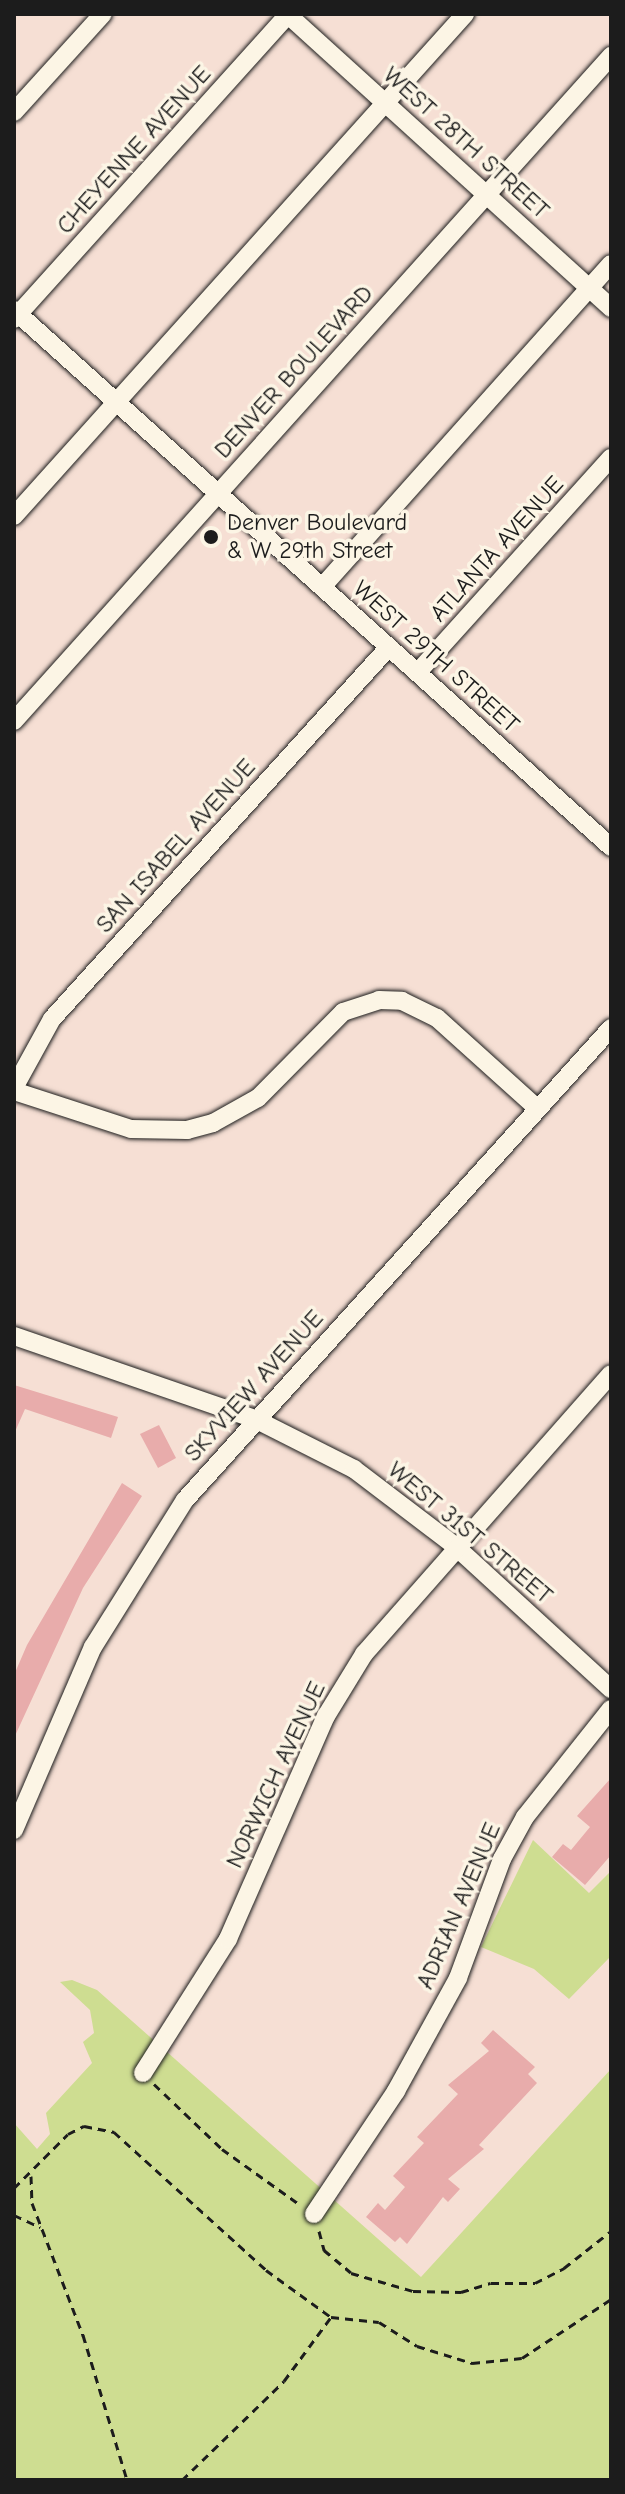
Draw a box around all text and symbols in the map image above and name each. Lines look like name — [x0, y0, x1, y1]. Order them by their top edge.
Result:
street label: CHEYENNE AVENUE — [51, 60, 217, 240]
street label: WEST 28TH STREET — [377, 61, 555, 225]
street label: DENVER BOULEVARD — [209, 279, 379, 465]
street label: ATLANTA AVENUE — [424, 470, 570, 628]
place label: Denver Boulevard & W 29th Street — [227, 509, 407, 565]
marker: Denver Boulevard & W 29th Street — [202, 528, 220, 546]
street label: WEST 29TH STREET — [347, 575, 525, 739]
street label: SAN ISABEL AVENUE — [90, 753, 262, 939]
street label: SKYVIEW AVENUE — [179, 1304, 329, 1468]
street label: WEST 31ST STREET — [382, 1456, 558, 1610]
street label: NORWICH AVENUE — [220, 1677, 332, 1873]
street label: ADRIAN AVENUE — [411, 1819, 507, 1993]

